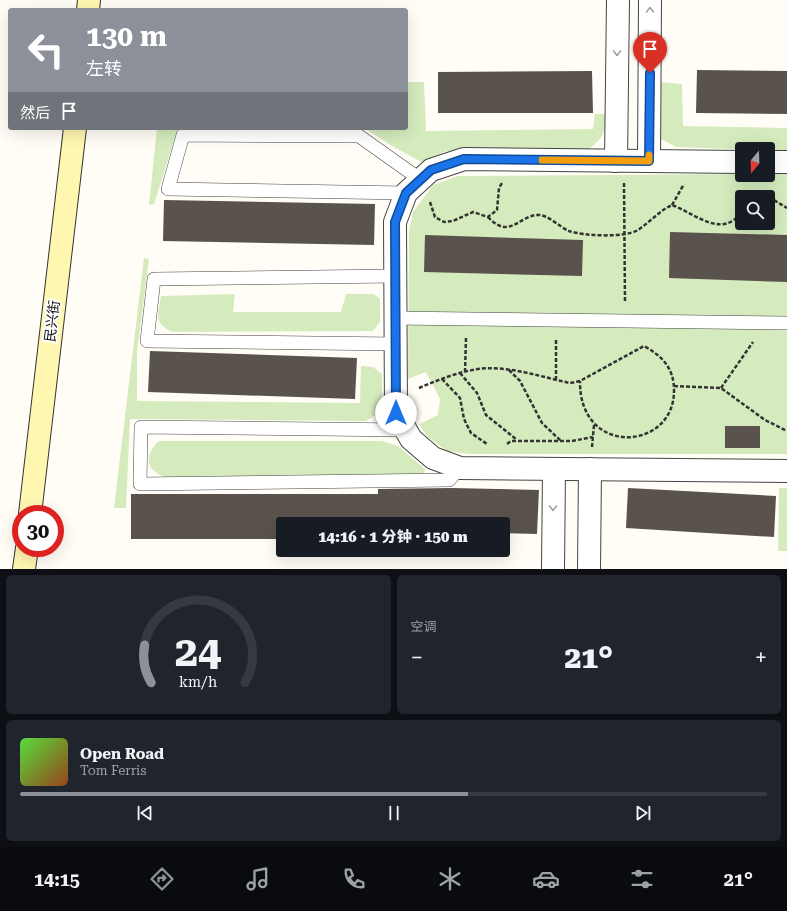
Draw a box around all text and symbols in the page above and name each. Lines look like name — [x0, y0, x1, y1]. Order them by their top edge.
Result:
one-way arrow — [646, 7, 654, 13]
text: 130 m — [86, 20, 167, 53]
icon: left — [20, 24, 72, 76]
pin — [633, 32, 667, 73]
icon: arrive — [639, 38, 661, 60]
one-way arrow — [613, 50, 621, 56]
text: 左转 — [86, 58, 122, 79]
icon: arrive — [58, 100, 80, 122]
text: 然后 — [20, 104, 50, 122]
north arrow — [735, 142, 775, 182]
map controls — [735, 142, 775, 230]
button: search — [735, 190, 775, 230]
street label: 民兴街 — [42, 299, 62, 343]
position arrow — [375, 392, 417, 434]
speed limit sign: 30 — [12, 505, 64, 557]
one-way arrow — [549, 505, 558, 511]
text: 14:16 · 1 分钟 · 150 m — [318, 528, 468, 546]
text: 空调 — [411, 619, 437, 634]
text: 24 — [175, 626, 222, 675]
text: 21° — [564, 640, 613, 675]
text: − — [411, 645, 423, 670]
text: + — [755, 645, 767, 670]
text: km/h — [179, 673, 217, 689]
text: Open Road — [80, 745, 164, 763]
text: Tom Ferris — [80, 763, 146, 778]
icon: previous — [134, 802, 156, 824]
icon: pause — [383, 802, 405, 824]
icon: next — [632, 802, 654, 824]
icon: directions — [148, 865, 176, 893]
icon: music — [244, 865, 272, 893]
icon: phone — [340, 865, 368, 893]
icon: climate — [436, 865, 464, 893]
icon: car — [532, 865, 560, 893]
icon: filters — [628, 865, 656, 893]
text: 14:15 — [34, 869, 80, 890]
text: 21° — [724, 869, 753, 890]

